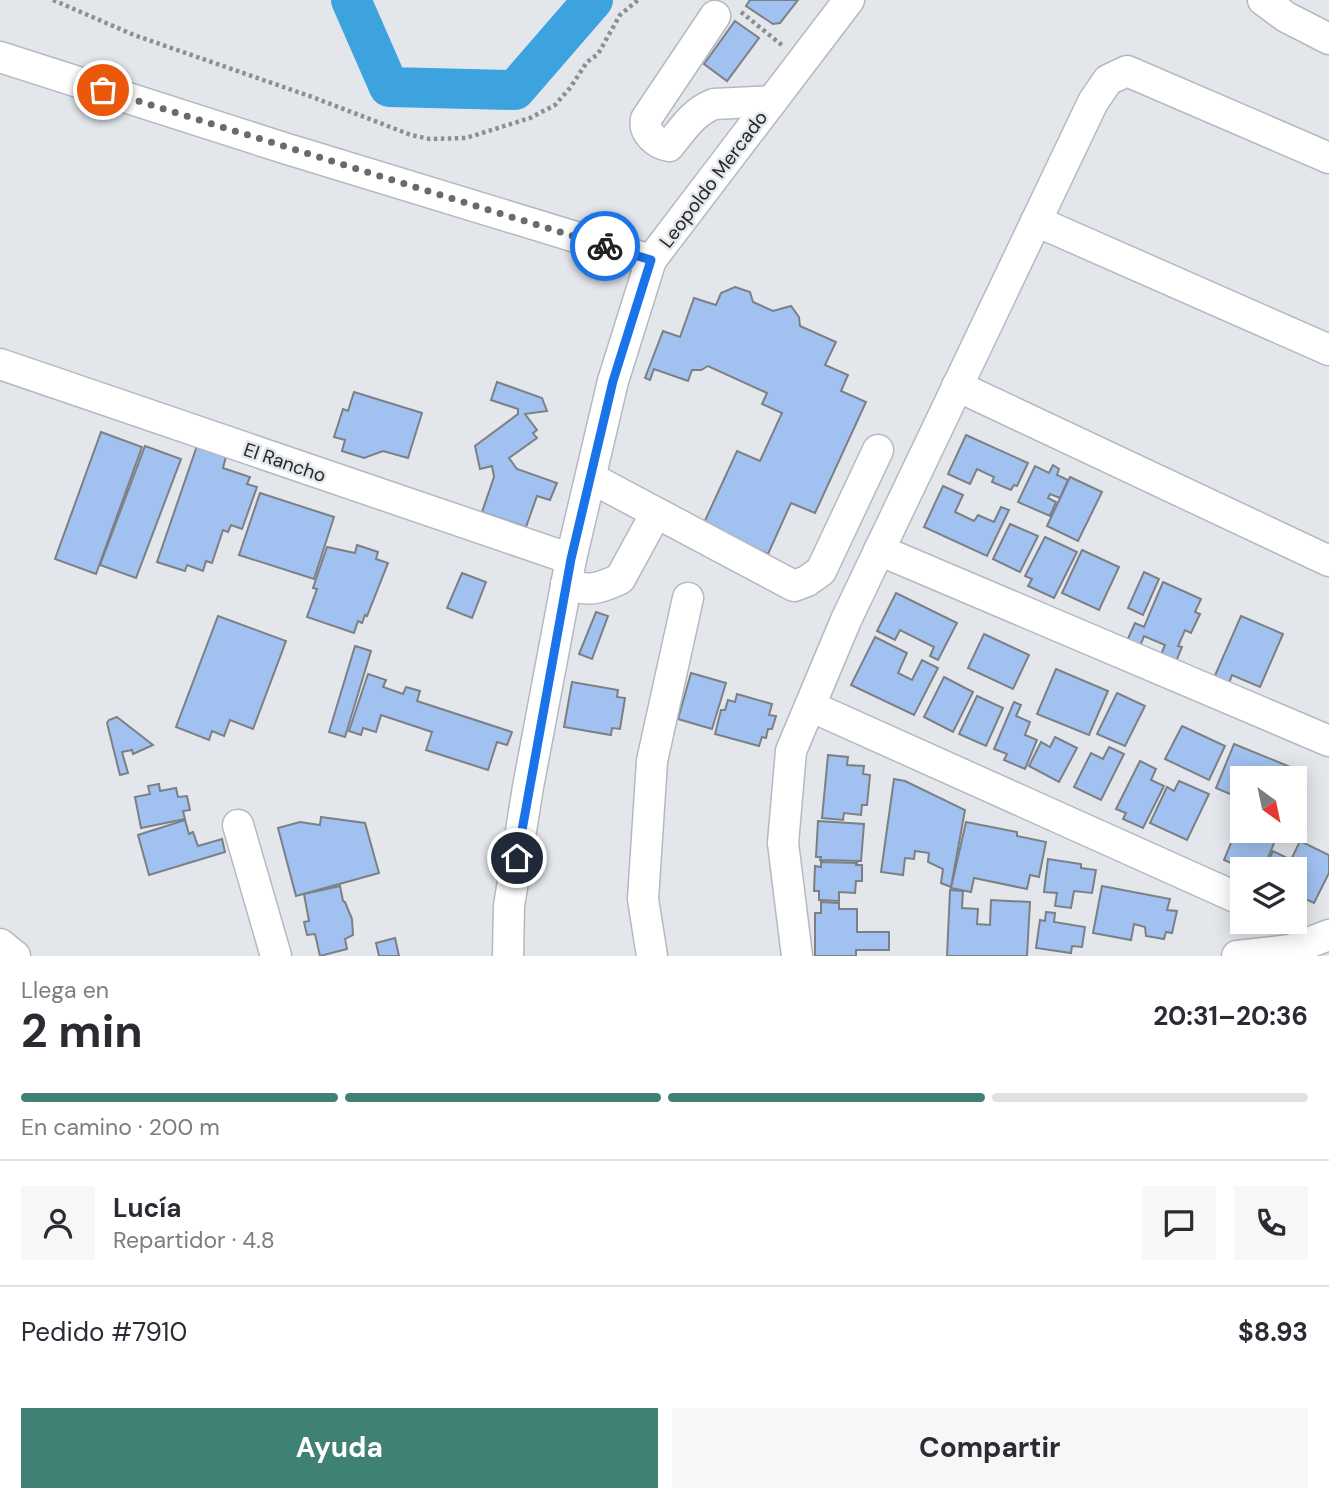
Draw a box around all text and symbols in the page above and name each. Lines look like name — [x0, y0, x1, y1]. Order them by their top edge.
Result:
pin — [73, 60, 133, 120]
icon: bag — [84, 71, 122, 109]
street label: Leopoldo Mercado — [654, 106, 773, 253]
courier — [570, 211, 640, 281]
icon: bike — [586, 227, 624, 265]
street label: El Rancho — [240, 437, 329, 488]
north arrow — [1230, 766, 1307, 844]
map controls — [1230, 766, 1307, 934]
pin — [487, 828, 547, 888]
icon: home — [498, 839, 536, 877]
button: layers — [1230, 857, 1307, 934]
text: Llega en — [21, 975, 109, 1005]
text: 20:31–20:36 — [1153, 999, 1308, 1033]
text: 2 min — [21, 1001, 143, 1061]
text: En camino · 200 m — [21, 1112, 220, 1142]
button: person — [21, 1186, 95, 1260]
button: chat — [1142, 1186, 1216, 1260]
button: phone — [1234, 1186, 1308, 1260]
text: Lucía — [113, 1191, 181, 1225]
text: Repartidor · 4.8 — [113, 1225, 275, 1255]
text: Pedido #7910 — [21, 1315, 187, 1349]
text: $8.93 — [1238, 1315, 1308, 1349]
button: Ayuda — [21, 1408, 658, 1488]
button: Compartir — [672, 1408, 1308, 1488]

